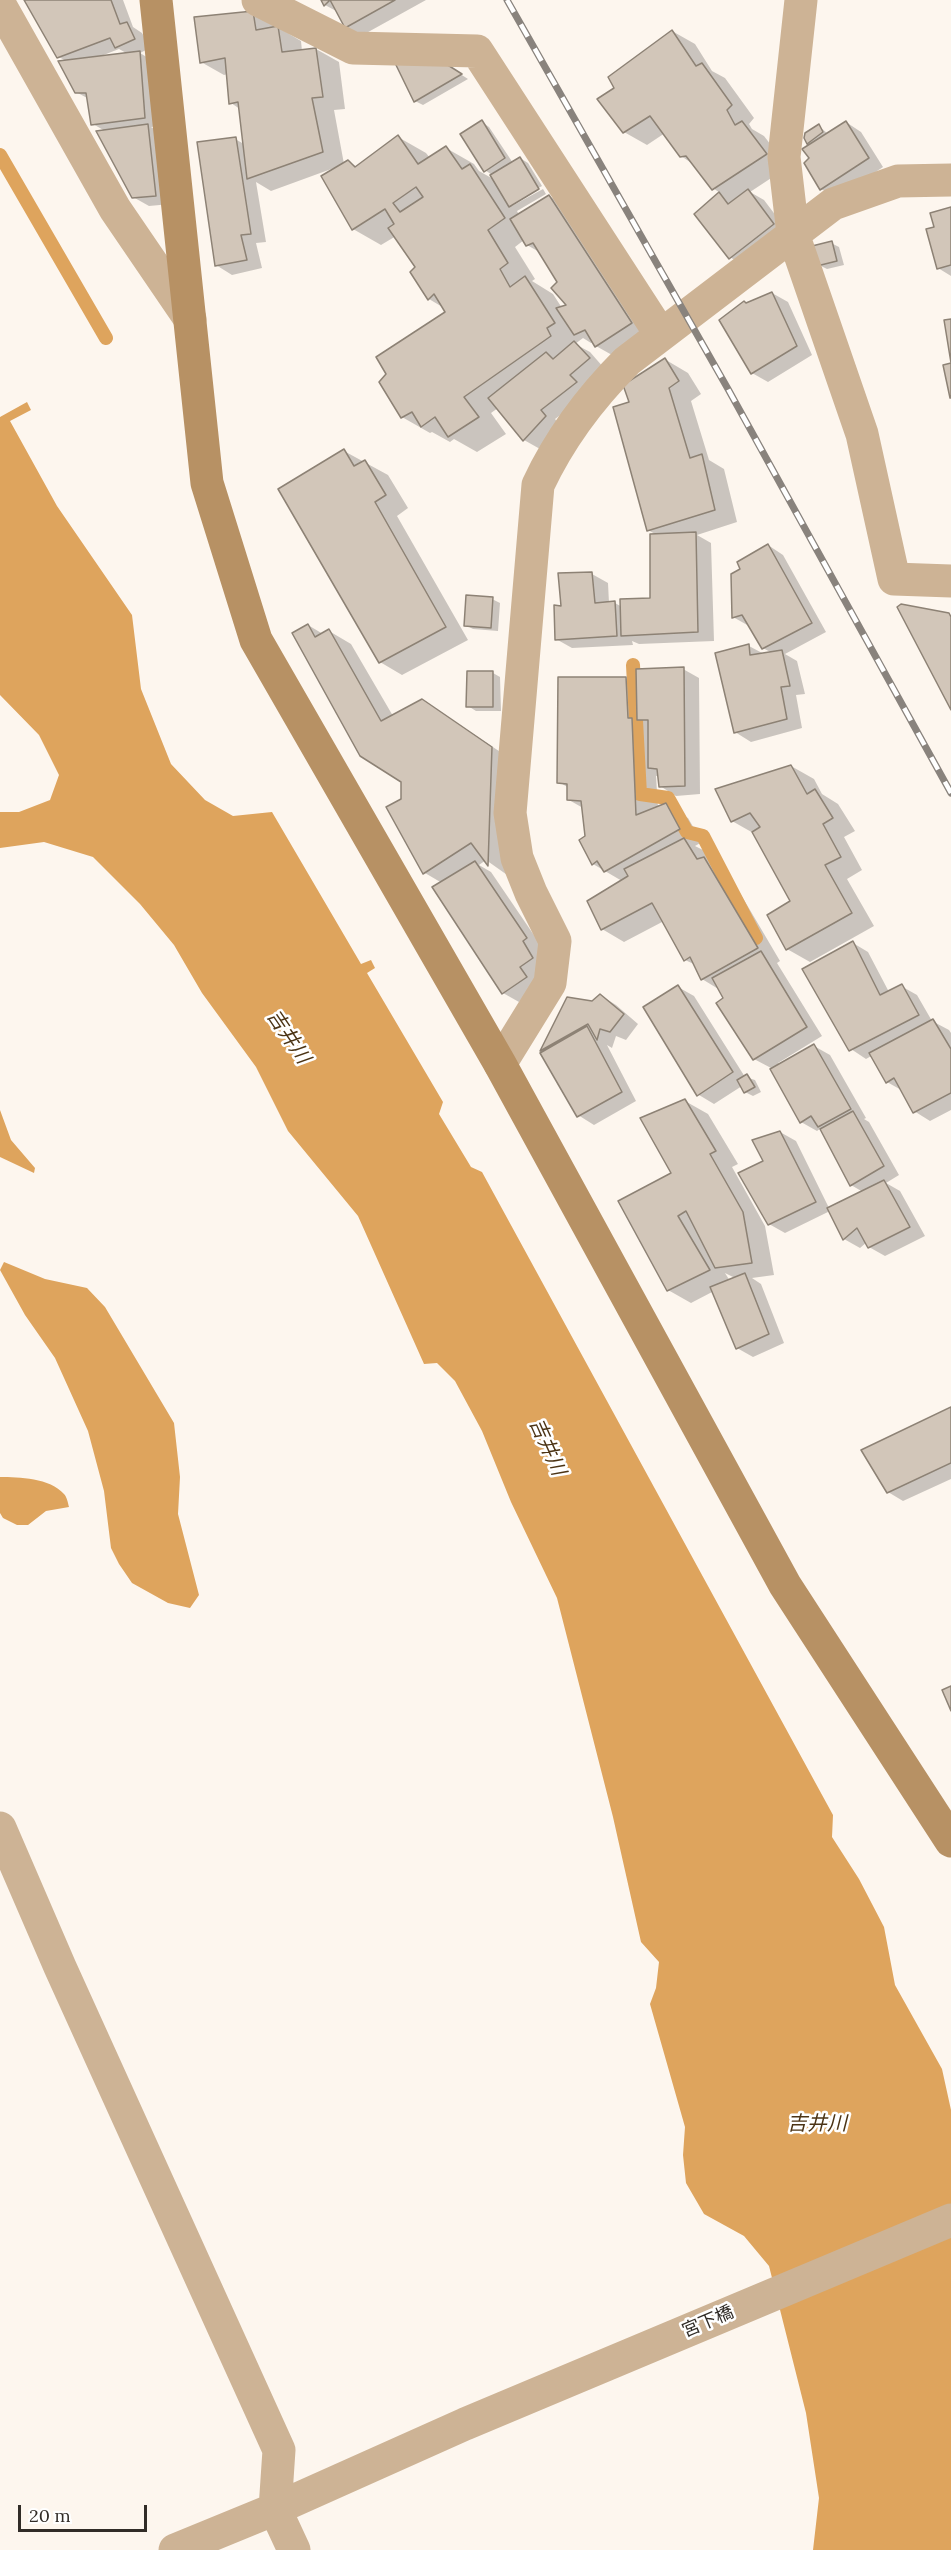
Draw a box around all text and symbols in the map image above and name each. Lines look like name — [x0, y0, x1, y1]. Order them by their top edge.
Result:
water label: 吉井川 — [261, 1005, 315, 1069]
water label: 吉井川 — [524, 1415, 570, 1479]
water label: 吉井川 — [787, 2112, 847, 2136]
street label: 宮下橋 — [679, 2302, 737, 2342]
scale bar — [21, 2493, 150, 2531]
text: 20 m — [29, 2504, 71, 2527]

